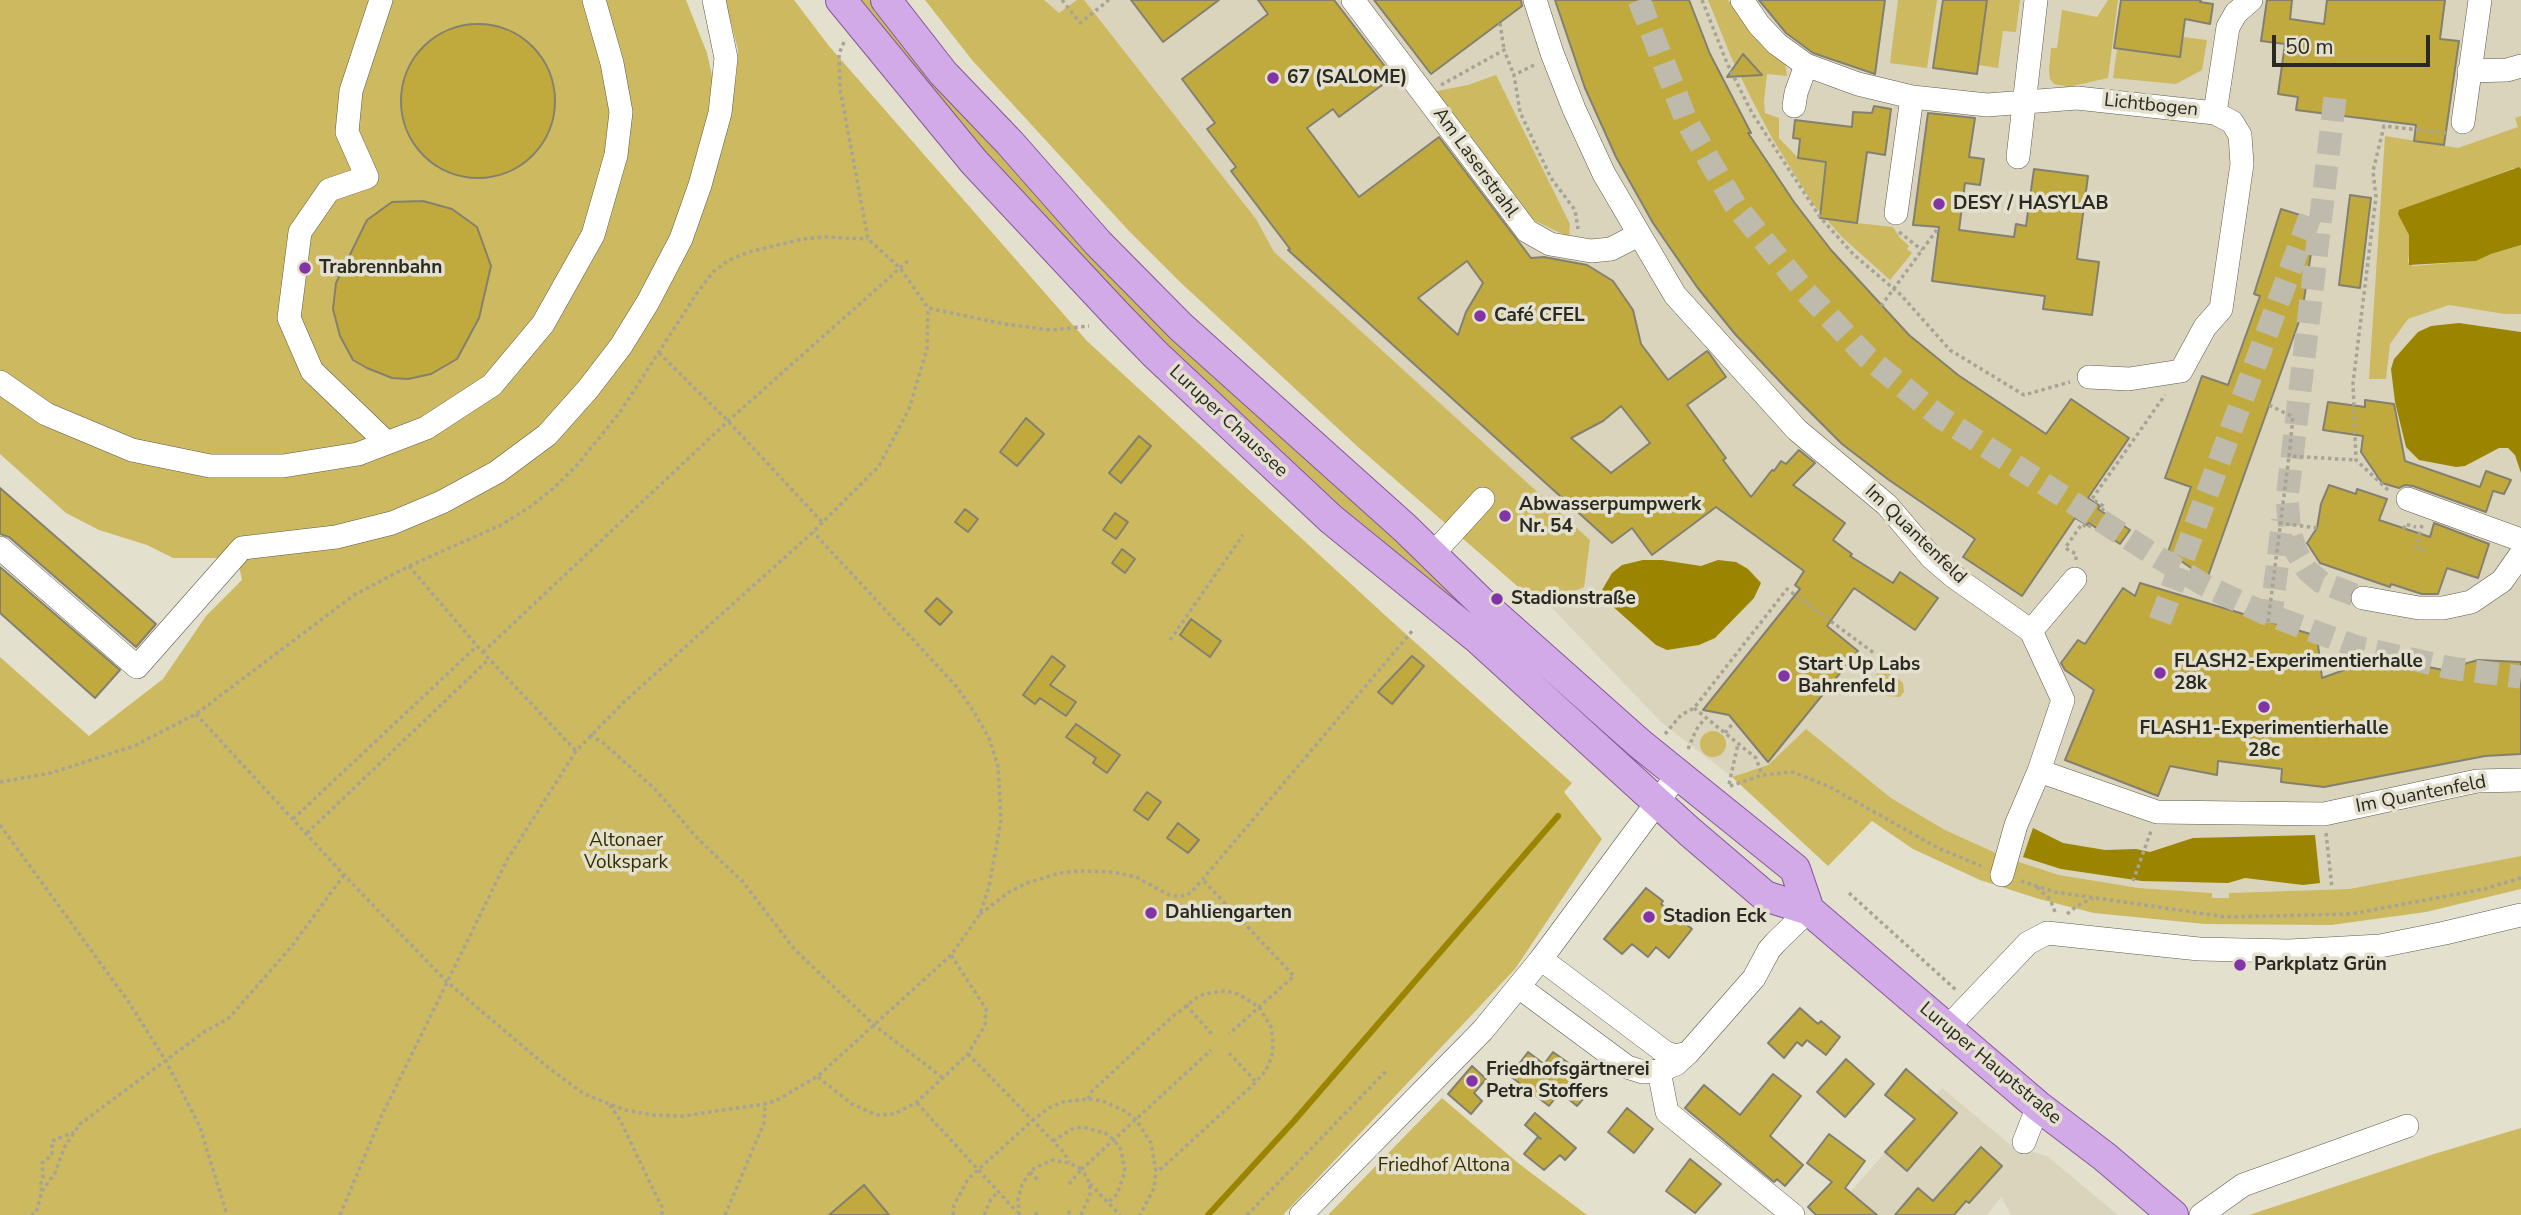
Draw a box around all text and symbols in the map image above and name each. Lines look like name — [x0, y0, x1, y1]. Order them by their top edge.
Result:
scale bar — [2276, 21, 2434, 65]
text: 50 m — [2285, 33, 2334, 61]
place label: 67 (SALOME) — [1287, 67, 1407, 89]
marker: 67 (SALOME) — [1265, 70, 1281, 86]
street label: Lichtbogen — [2103, 90, 2199, 122]
street label: Am Laserstrahl — [1428, 104, 1522, 222]
place label: DESY / HASYLAB — [1953, 193, 2109, 215]
marker: DESY / HASYLAB — [1931, 196, 1947, 212]
place label: Trabrennbahn — [319, 257, 442, 279]
marker: Trabrennbahn — [297, 260, 313, 276]
place label: Café CFEL — [1494, 305, 1585, 327]
marker: Café CFEL — [1472, 308, 1488, 324]
street label: Luruper Chaussee — [1164, 361, 1292, 483]
street label: Im Quantenfeld — [1859, 481, 1971, 589]
place label: Abwasserpumpwerk Nr. 54 — [1519, 494, 1701, 538]
marker: Abwasserpumpwerk Nr. 54 — [1497, 508, 1513, 524]
place label: Stadionstraße — [1511, 588, 1636, 610]
marker: Stadionstraße — [1489, 591, 1505, 607]
place label: FLASH2-Experimentierhalle 28k — [2174, 651, 2423, 695]
place label: Start Up Labs Bahrenfeld — [1798, 654, 1920, 698]
marker: FLASH2-Experimentierhalle 28k — [2152, 665, 2168, 681]
marker: Start Up Labs Bahrenfeld — [1776, 668, 1792, 684]
marker: FLASH1-Experimentierhalle 28c — [2256, 699, 2272, 715]
place label: FLASH1-Experimentierhalle 28c — [2140, 718, 2388, 762]
street label: Im Quantenfeld — [2354, 771, 2488, 819]
park label: Altonaer Volkspark — [584, 830, 668, 874]
place label: Dahliengarten — [1165, 902, 1292, 924]
marker: Dahliengarten — [1143, 905, 1159, 921]
place label: Stadion Eck — [1663, 906, 1766, 928]
marker: Stadion Eck — [1641, 909, 1657, 925]
place label: Parkplatz Grün — [2254, 954, 2387, 976]
marker: Parkplatz Grün — [2232, 957, 2248, 973]
street label: Luruper Hauptstraße — [1914, 998, 2066, 1130]
place label: Friedhofsgärtnerei Petra Stoffers — [1486, 1059, 1650, 1103]
marker: Friedhofsgärtnerei Petra Stoffers — [1464, 1073, 1480, 1089]
park label: Friedhof Altona — [1378, 1155, 1510, 1177]

